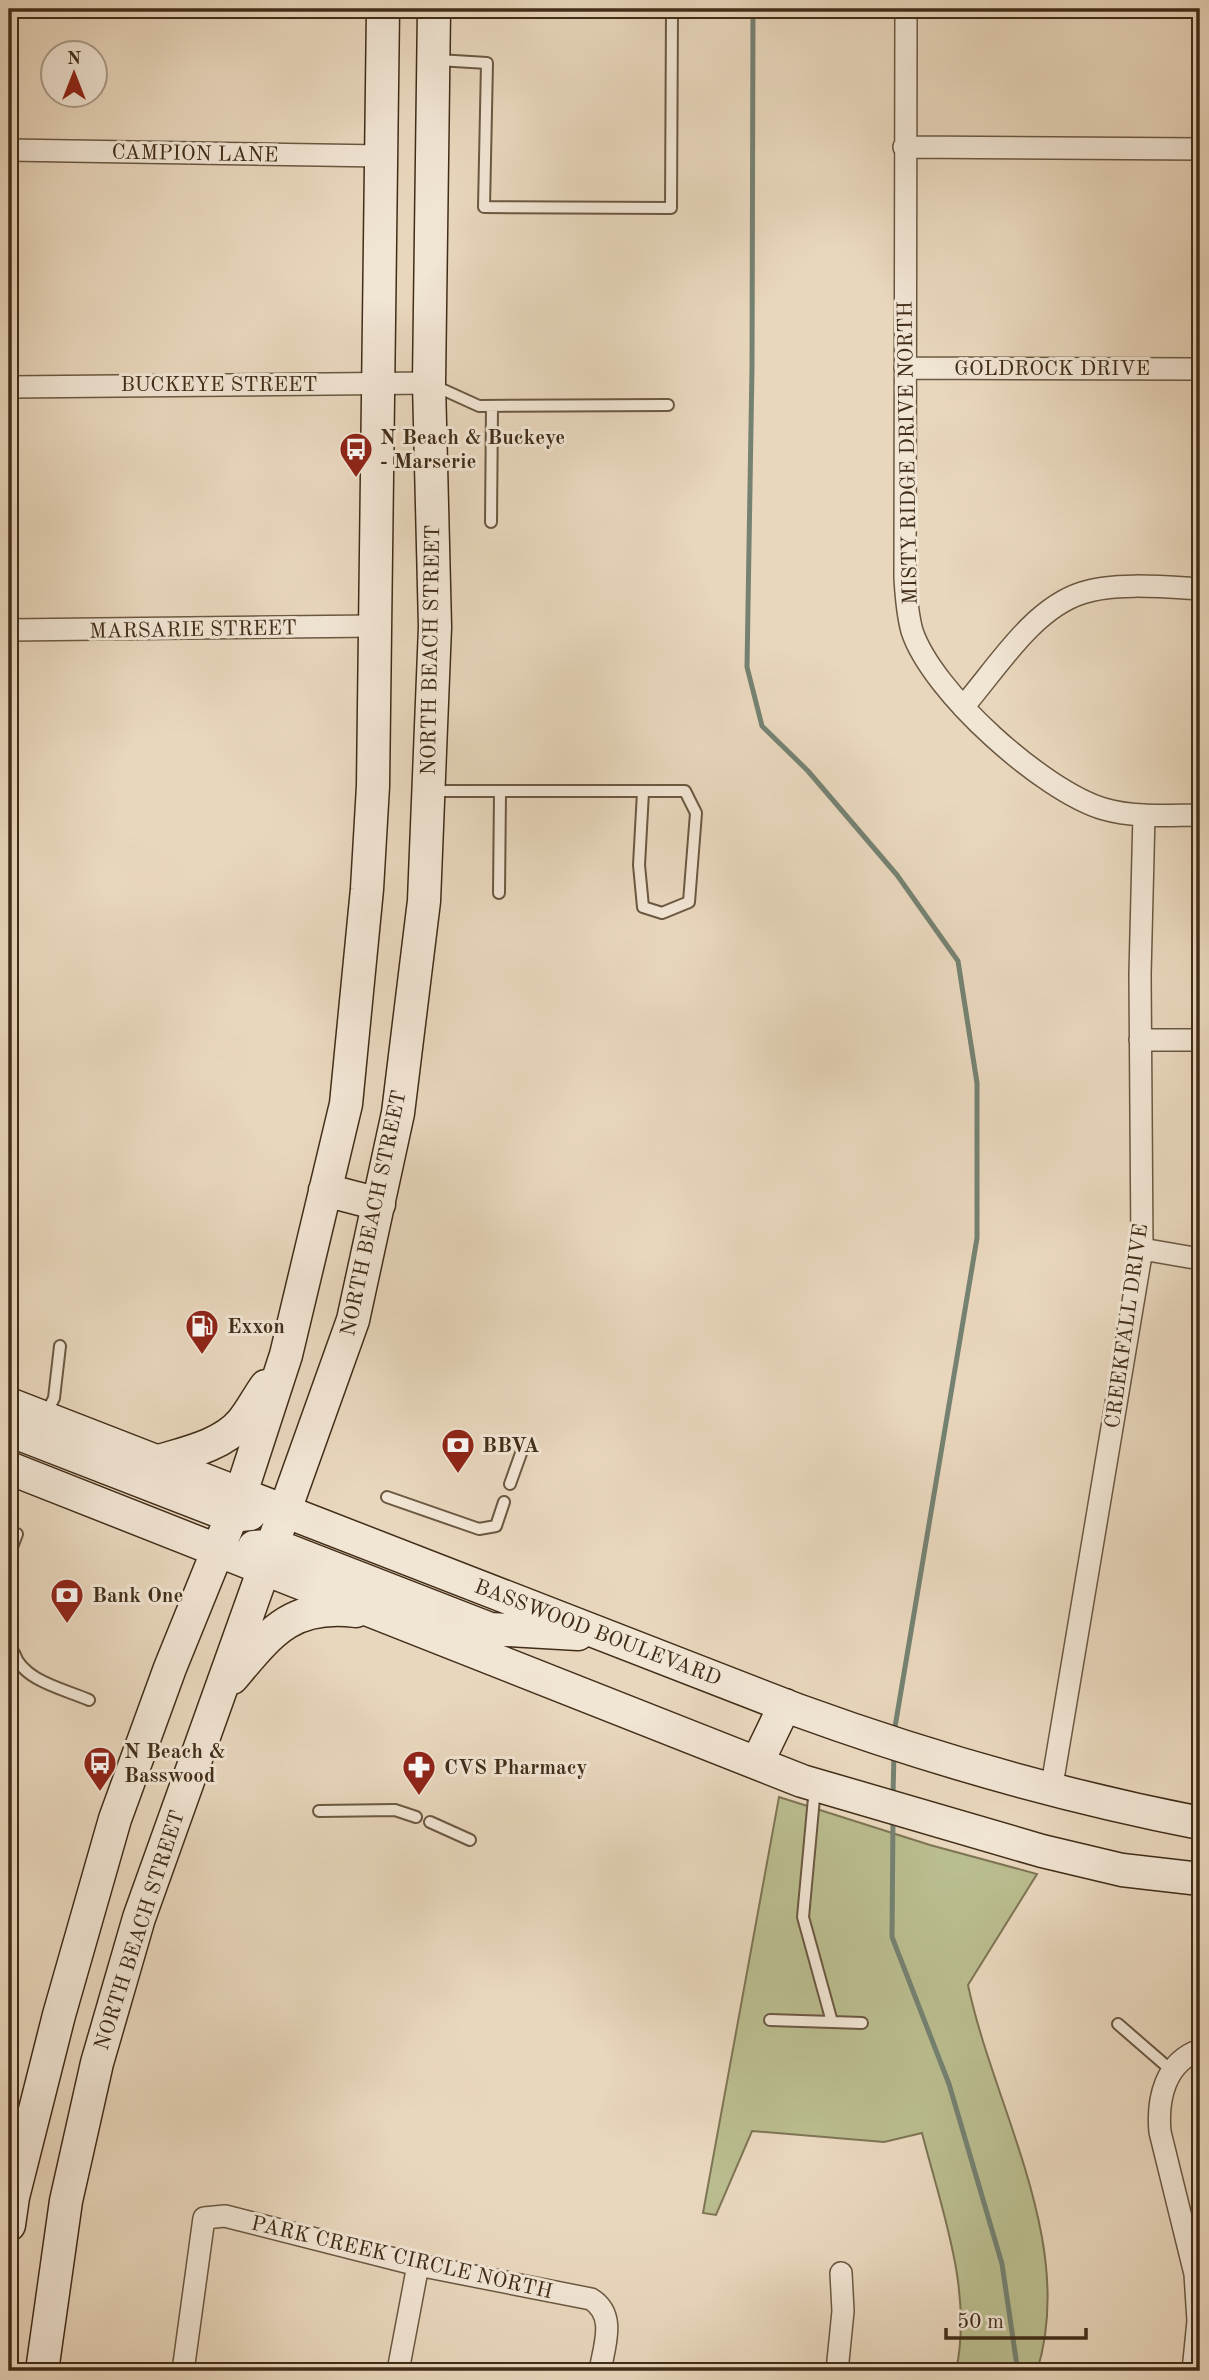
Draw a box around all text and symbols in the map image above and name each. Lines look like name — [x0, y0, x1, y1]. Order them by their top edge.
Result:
north arrow — [38, 38, 108, 108]
text: N — [67, 50, 82, 69]
street label: CAMPION LANE — [111, 143, 278, 166]
street label: MISTY RIDGE DRIVE NORTH — [895, 301, 922, 605]
street label: GOLDROCK DRIVE — [954, 359, 1150, 380]
street label: BUCKEYE STREET — [121, 375, 317, 396]
place label: N Beach & Buckeye - Marserie — [380, 428, 565, 473]
bus stop icon: N Beach & Buckeye - Marserie — [337, 430, 375, 479]
street label: NORTH BEACH STREET — [419, 524, 444, 776]
street label: MARSARIE STREET — [89, 618, 297, 643]
street label: NORTH BEACH STREET — [338, 1088, 411, 1338]
street label: CREEKFALL DRIVE — [1103, 1222, 1152, 1430]
fuel station icon: Exxon — [183, 1307, 221, 1356]
place label: Exxon — [227, 1317, 285, 1338]
bank icon: BBVA — [439, 1426, 477, 1475]
place label: BBVA — [482, 1436, 540, 1457]
bank icon: Bank One — [48, 1576, 86, 1625]
street label: BASSWOOD BOULEVARD — [471, 1577, 724, 1690]
place label: Bank One — [92, 1586, 183, 1607]
place label: N Beach & Basswood — [124, 1742, 225, 1787]
bus stop icon: N Beach & Basswood — [81, 1744, 119, 1793]
pharmacy icon: CVS Pharmacy — [400, 1748, 438, 1797]
place label: CVS Pharmacy — [444, 1758, 588, 1779]
street label: NORTH BEACH STREET — [92, 1808, 189, 2053]
street label: PARK CREEK CIRCLE NORTH — [249, 2213, 554, 2303]
scale bar — [946, 2296, 1086, 2340]
text: 50 m — [957, 2312, 1004, 2333]

